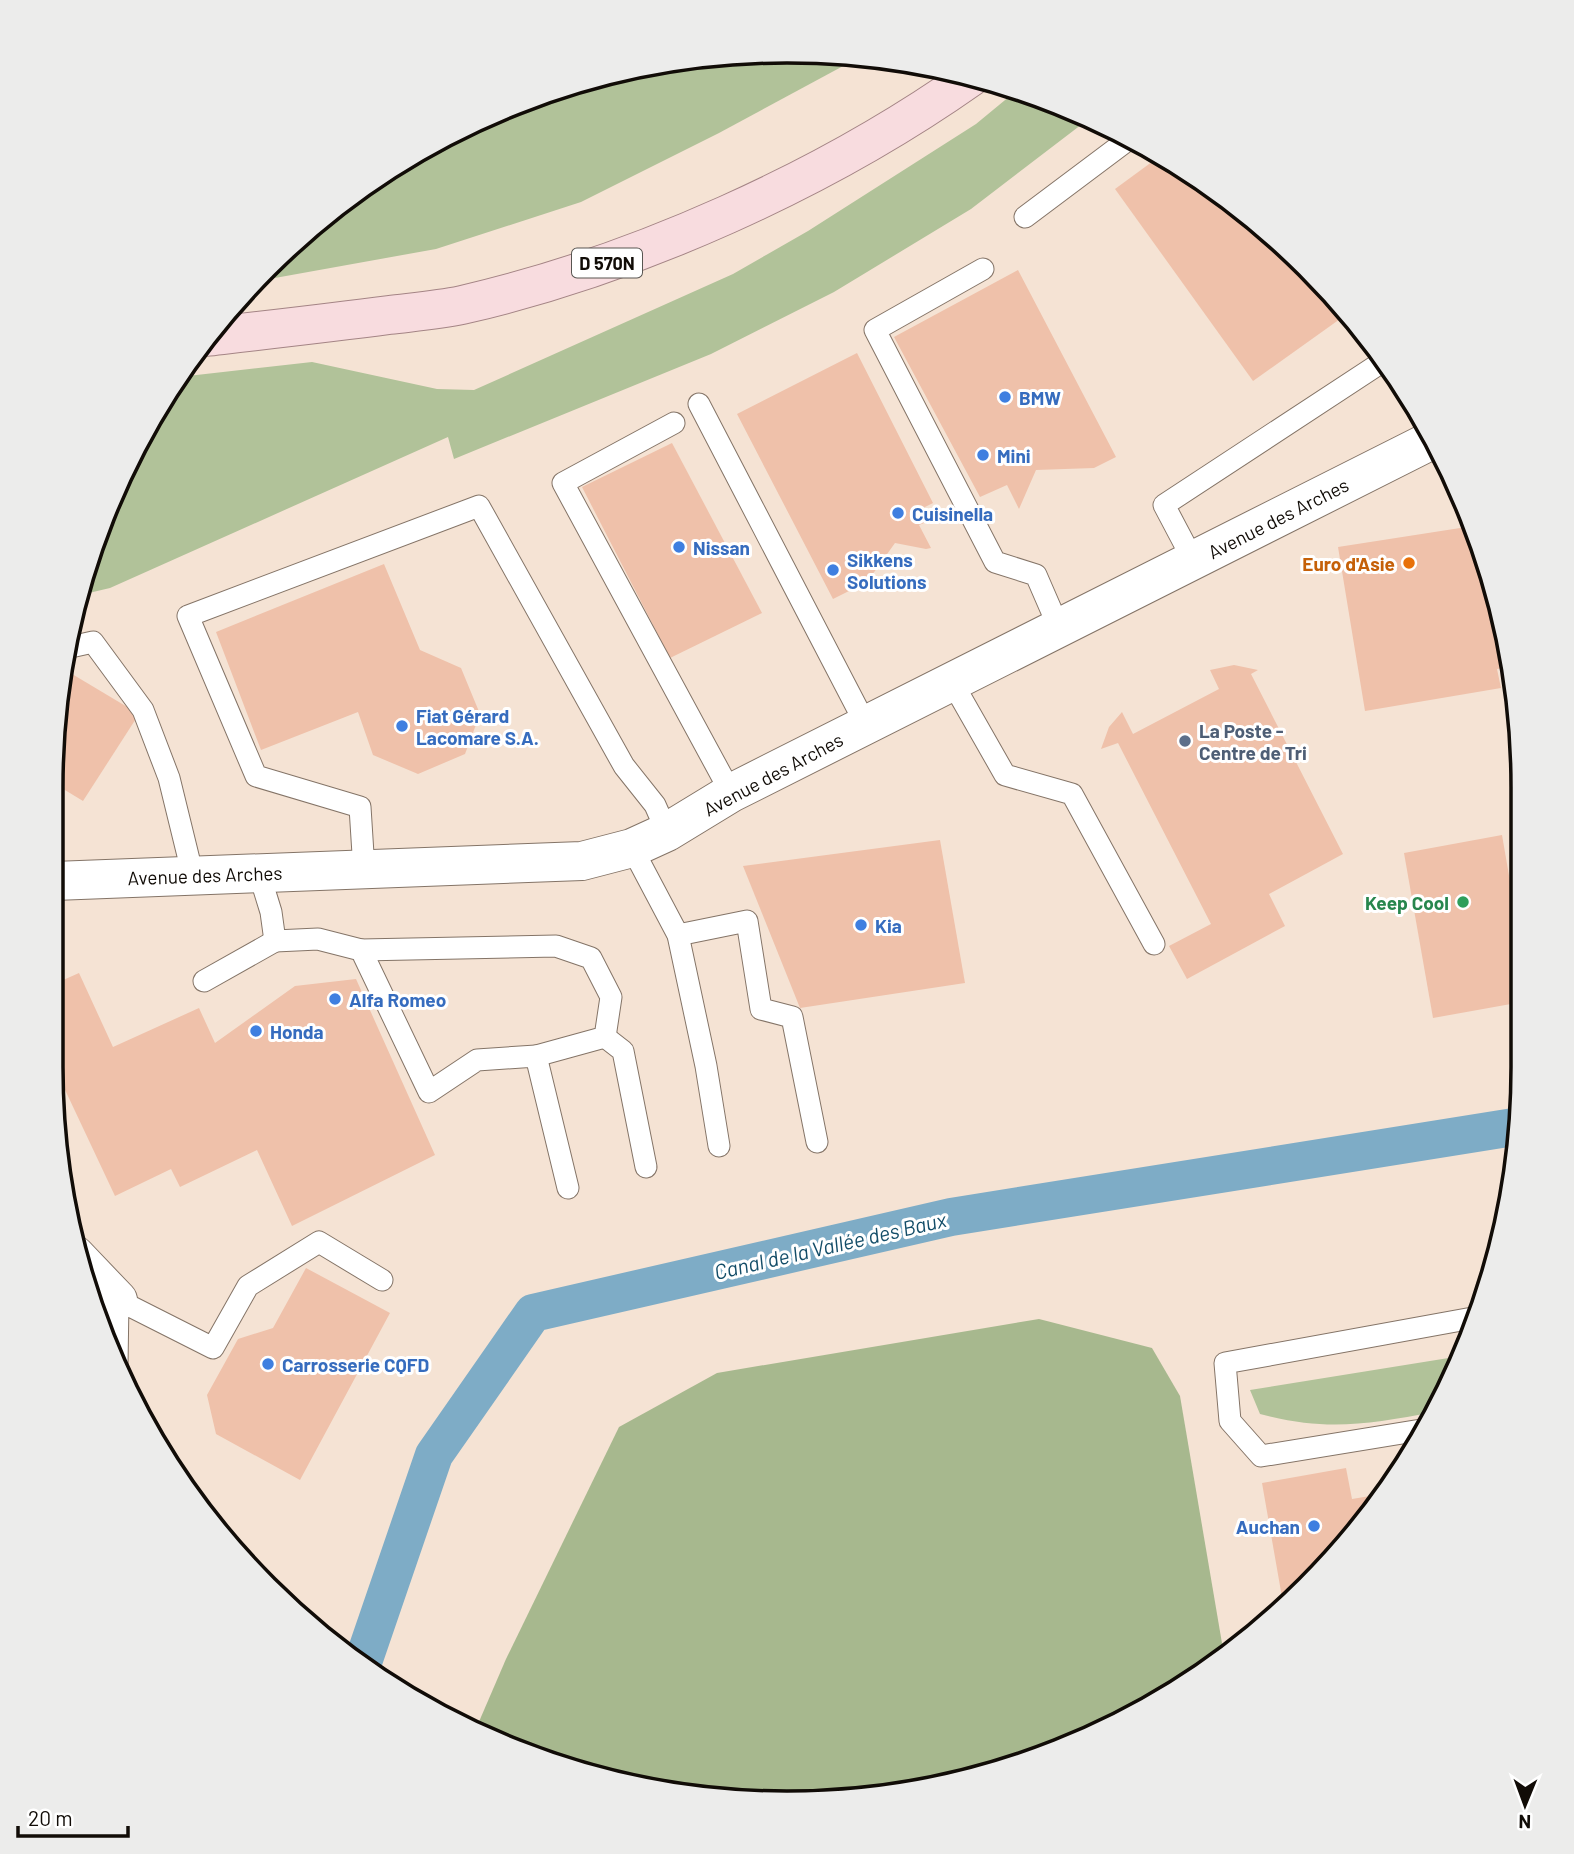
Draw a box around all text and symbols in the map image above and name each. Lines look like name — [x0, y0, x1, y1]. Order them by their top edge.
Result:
road number: D 570N — [572, 248, 642, 278]
place label: BMW — [1019, 386, 1061, 409]
marker: BMW — [997, 389, 1013, 405]
place label: Mini — [997, 444, 1031, 467]
marker: Mini — [975, 447, 991, 463]
street label: Avenue des Arches — [1204, 473, 1352, 563]
place label: Cuisinella — [912, 502, 993, 525]
marker: Cuisinella — [890, 505, 906, 521]
place label: Nissan — [693, 536, 750, 559]
marker: Nissan — [671, 539, 687, 555]
place label: Sikkens Solutions — [847, 548, 926, 593]
place label: Euro d'Asie — [1302, 552, 1395, 575]
marker: Euro d'Asie — [1401, 555, 1417, 571]
marker: Sikkens Solutions — [825, 562, 841, 578]
place label: Fiat Gérard Lacomare S.A. — [416, 704, 539, 749]
marker: Fiat Gérard Lacomare S.A. — [394, 718, 410, 734]
place label: La Poste - Centre de Tri — [1199, 719, 1307, 764]
street label: Avenue des Arches — [699, 727, 847, 821]
marker: La Poste - Centre de Tri — [1177, 733, 1193, 749]
street label: Avenue des Arches — [127, 861, 283, 889]
place label: Keep Cool — [1365, 891, 1449, 914]
marker: Keep Cool — [1455, 894, 1471, 910]
place label: Kia — [875, 914, 902, 937]
marker: Kia — [853, 917, 869, 933]
place label: Alfa Romeo — [349, 988, 446, 1011]
marker: Alfa Romeo — [327, 991, 343, 1007]
place label: Honda — [270, 1020, 324, 1043]
marker: Honda — [248, 1023, 264, 1039]
water label: Canal de la Vallée des Baux — [712, 1206, 950, 1284]
place label: Carrosserie CQFD — [282, 1353, 429, 1376]
marker: Carrosserie CQFD — [260, 1356, 276, 1372]
place label: Auchan — [1236, 1515, 1300, 1538]
marker: Auchan — [1306, 1518, 1322, 1534]
north arrow — [1490, 1770, 1560, 1840]
scale bar — [18, 1794, 128, 1838]
text: 20 m — [28, 1805, 73, 1830]
text: N — [1518, 1811, 1531, 1834]

